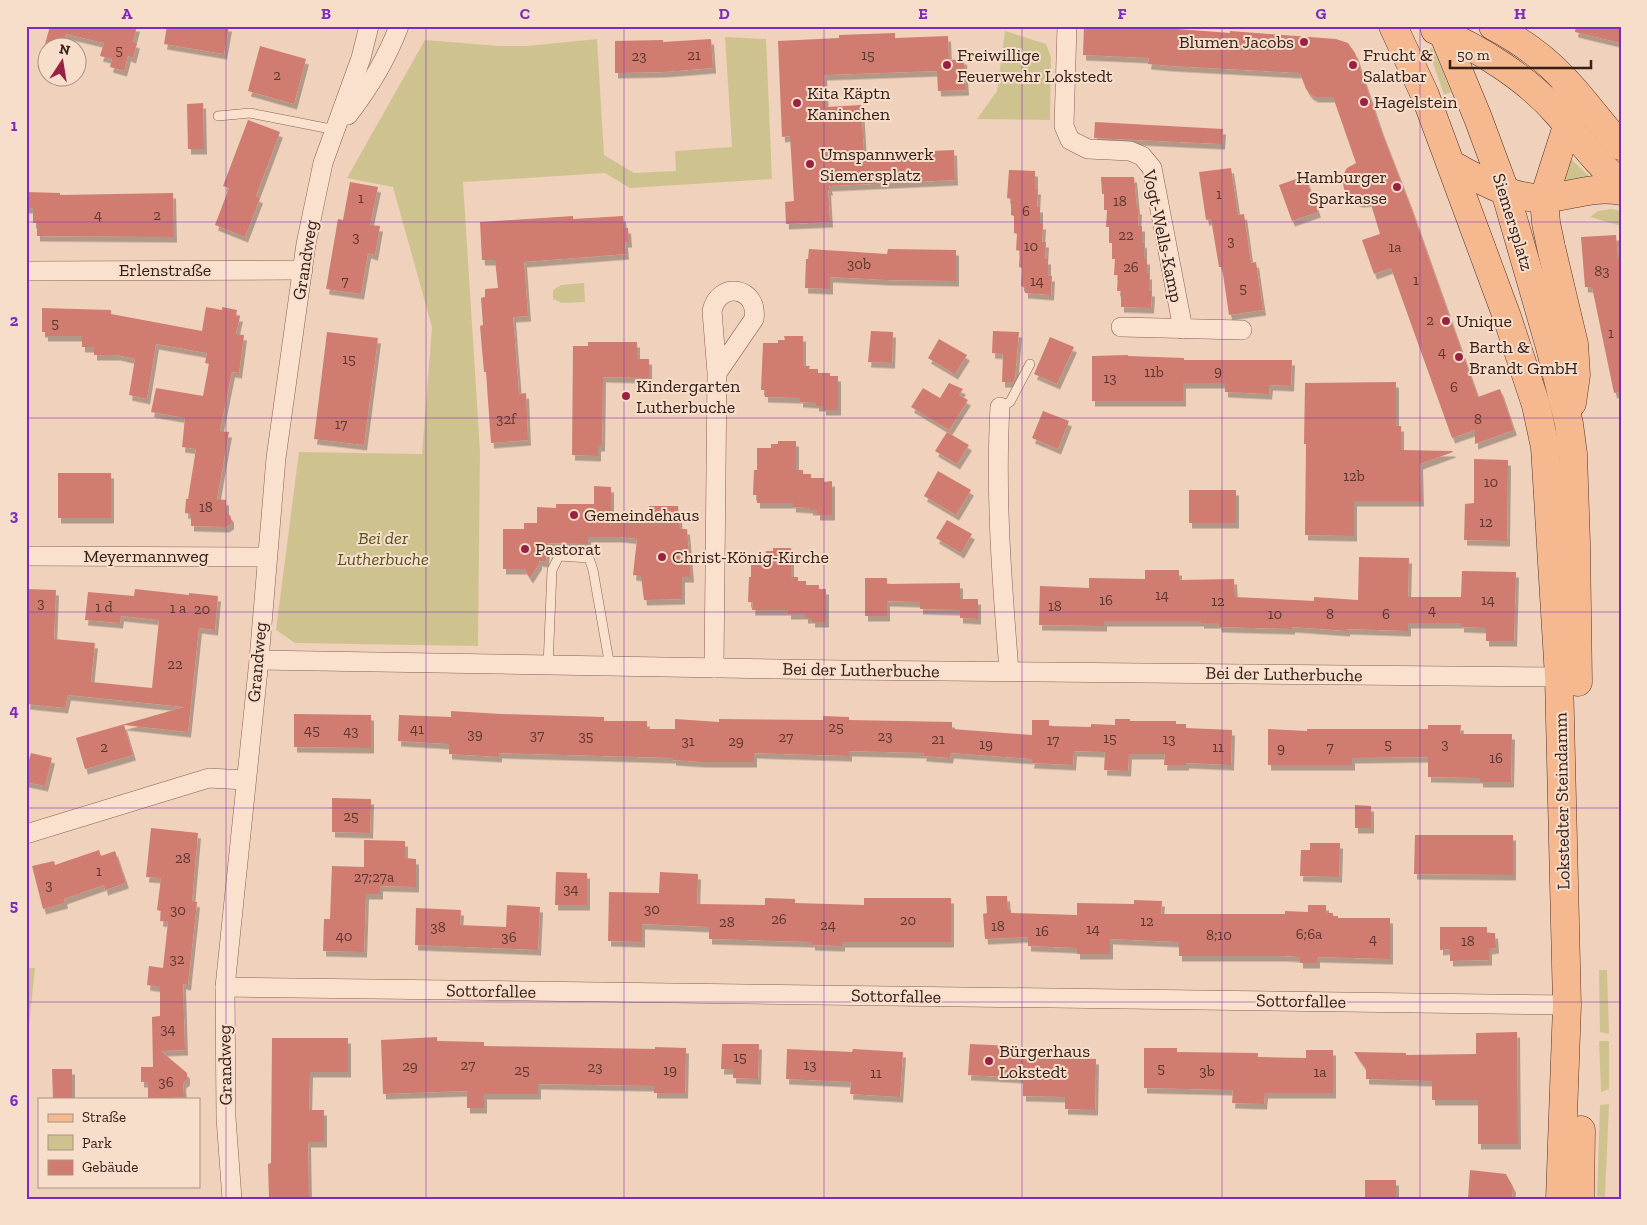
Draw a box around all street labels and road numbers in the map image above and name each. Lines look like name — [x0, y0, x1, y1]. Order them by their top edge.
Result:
street label: Vogt-Wells-Kamp — [1138, 167, 1188, 304]
street label: Siemersplatz — [1488, 171, 1538, 273]
street label: Grandweg — [288, 218, 322, 302]
street label: Erlenstraße — [119, 259, 211, 281]
street label: Meyermannweg — [83, 545, 209, 567]
street label: Grandweg — [243, 621, 271, 703]
street label: Bei der Lutherbuche — [782, 658, 940, 682]
street label: Bei der Lutherbuche — [1205, 662, 1363, 686]
street label: Lokstedter Steindamm — [1549, 712, 1575, 890]
street label: Sottorfallee — [446, 979, 536, 1003]
street label: Sottorfallee — [851, 984, 941, 1008]
street label: Sottorfallee — [1256, 989, 1346, 1013]
street label: Grandweg — [213, 1024, 237, 1106]

